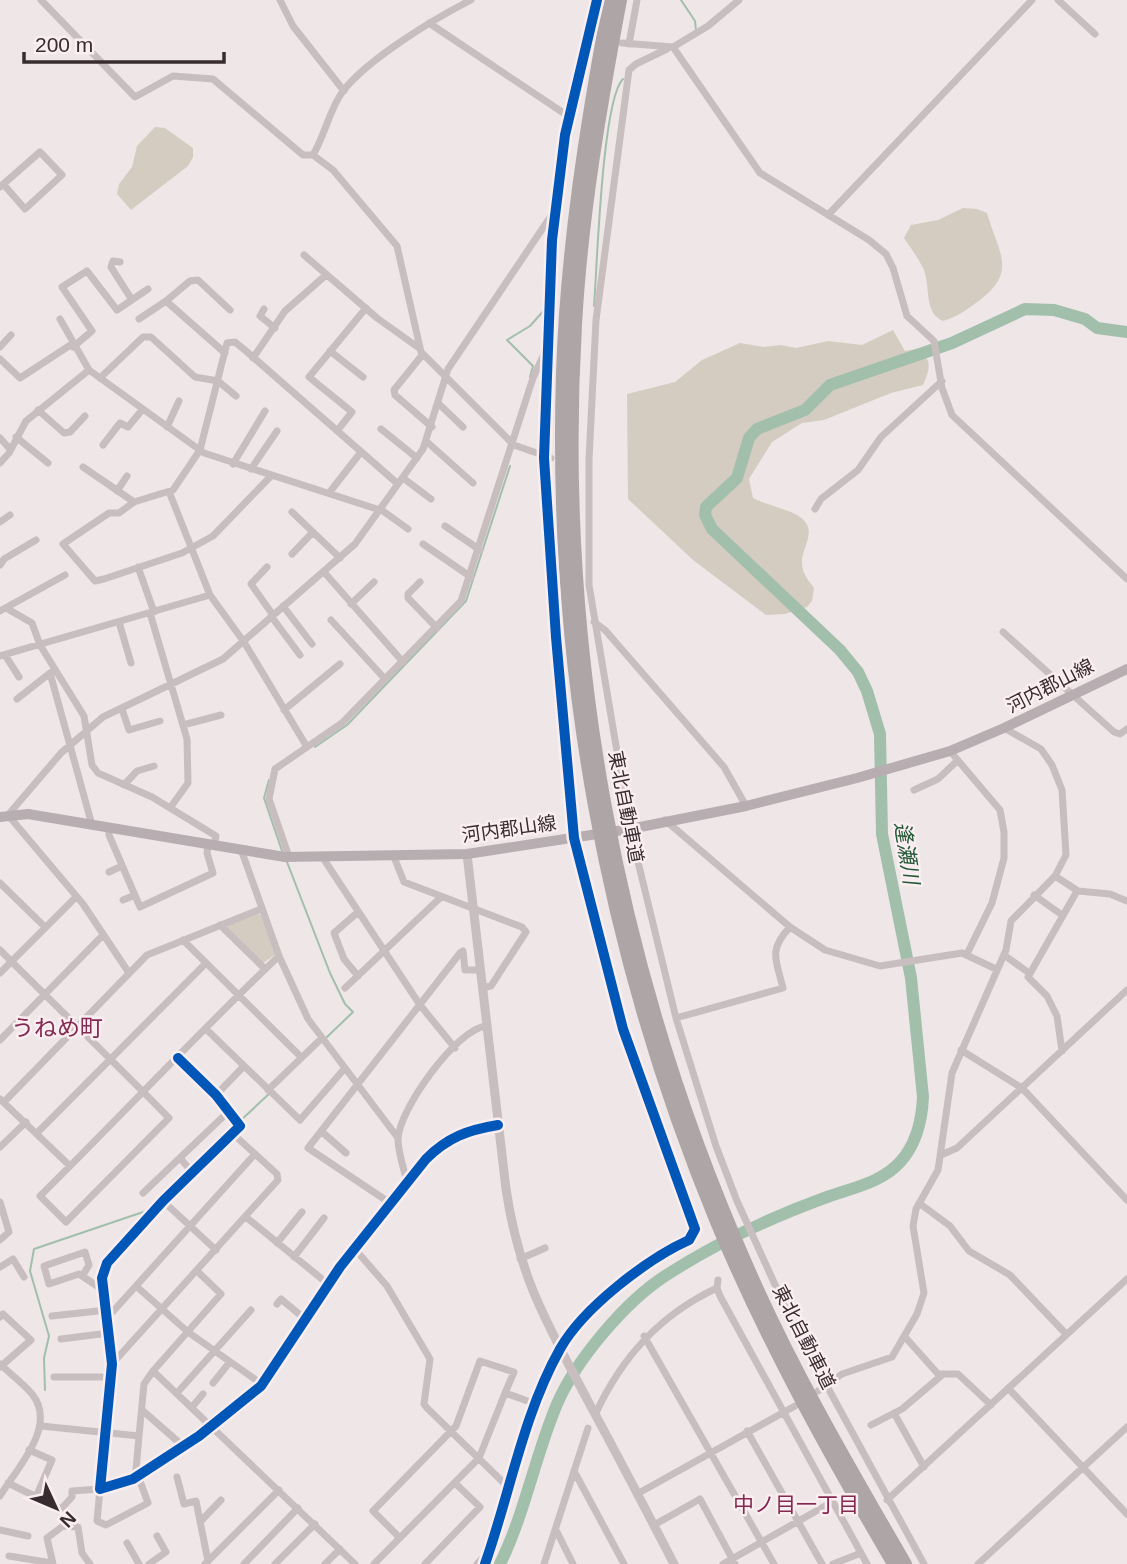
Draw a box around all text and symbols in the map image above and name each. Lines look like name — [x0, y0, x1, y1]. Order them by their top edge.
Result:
scale bar — [24, 21, 224, 65]
text: 200 m — [35, 33, 93, 56]
street label: 河内郡山線 — [1003, 655, 1097, 717]
street label: 東北自動車道 — [605, 749, 647, 865]
street label: 河内郡山線 — [460, 812, 558, 846]
water label: 逢瀬川 — [891, 820, 924, 888]
district label: うねめ町 — [11, 1015, 103, 1041]
street label: 東北自動車道 — [769, 1281, 839, 1393]
north arrow — [21, 1473, 91, 1543]
district label: 中ノ目一丁目 — [733, 1493, 859, 1516]
text: N — [56, 1507, 80, 1532]

